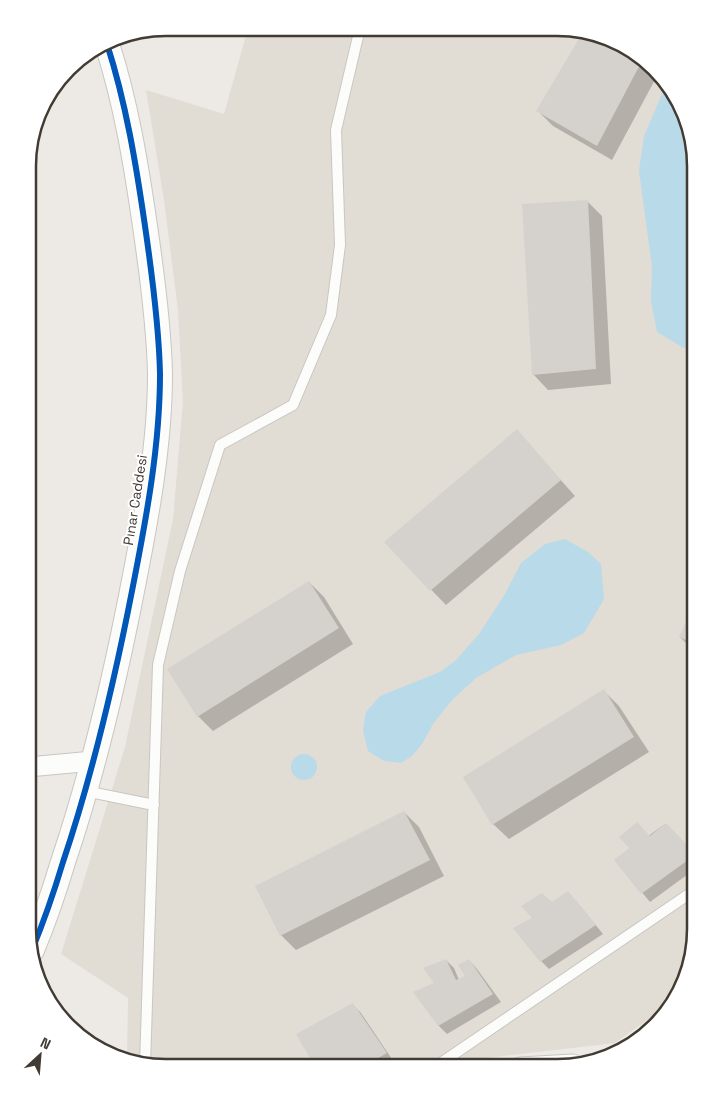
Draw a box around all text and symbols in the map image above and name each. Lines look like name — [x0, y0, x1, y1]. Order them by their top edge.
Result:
street label: Pınar Caddesi — [119, 453, 151, 547]
north arrow — [15, 1030, 65, 1080]
text: N — [38, 1033, 54, 1053]

